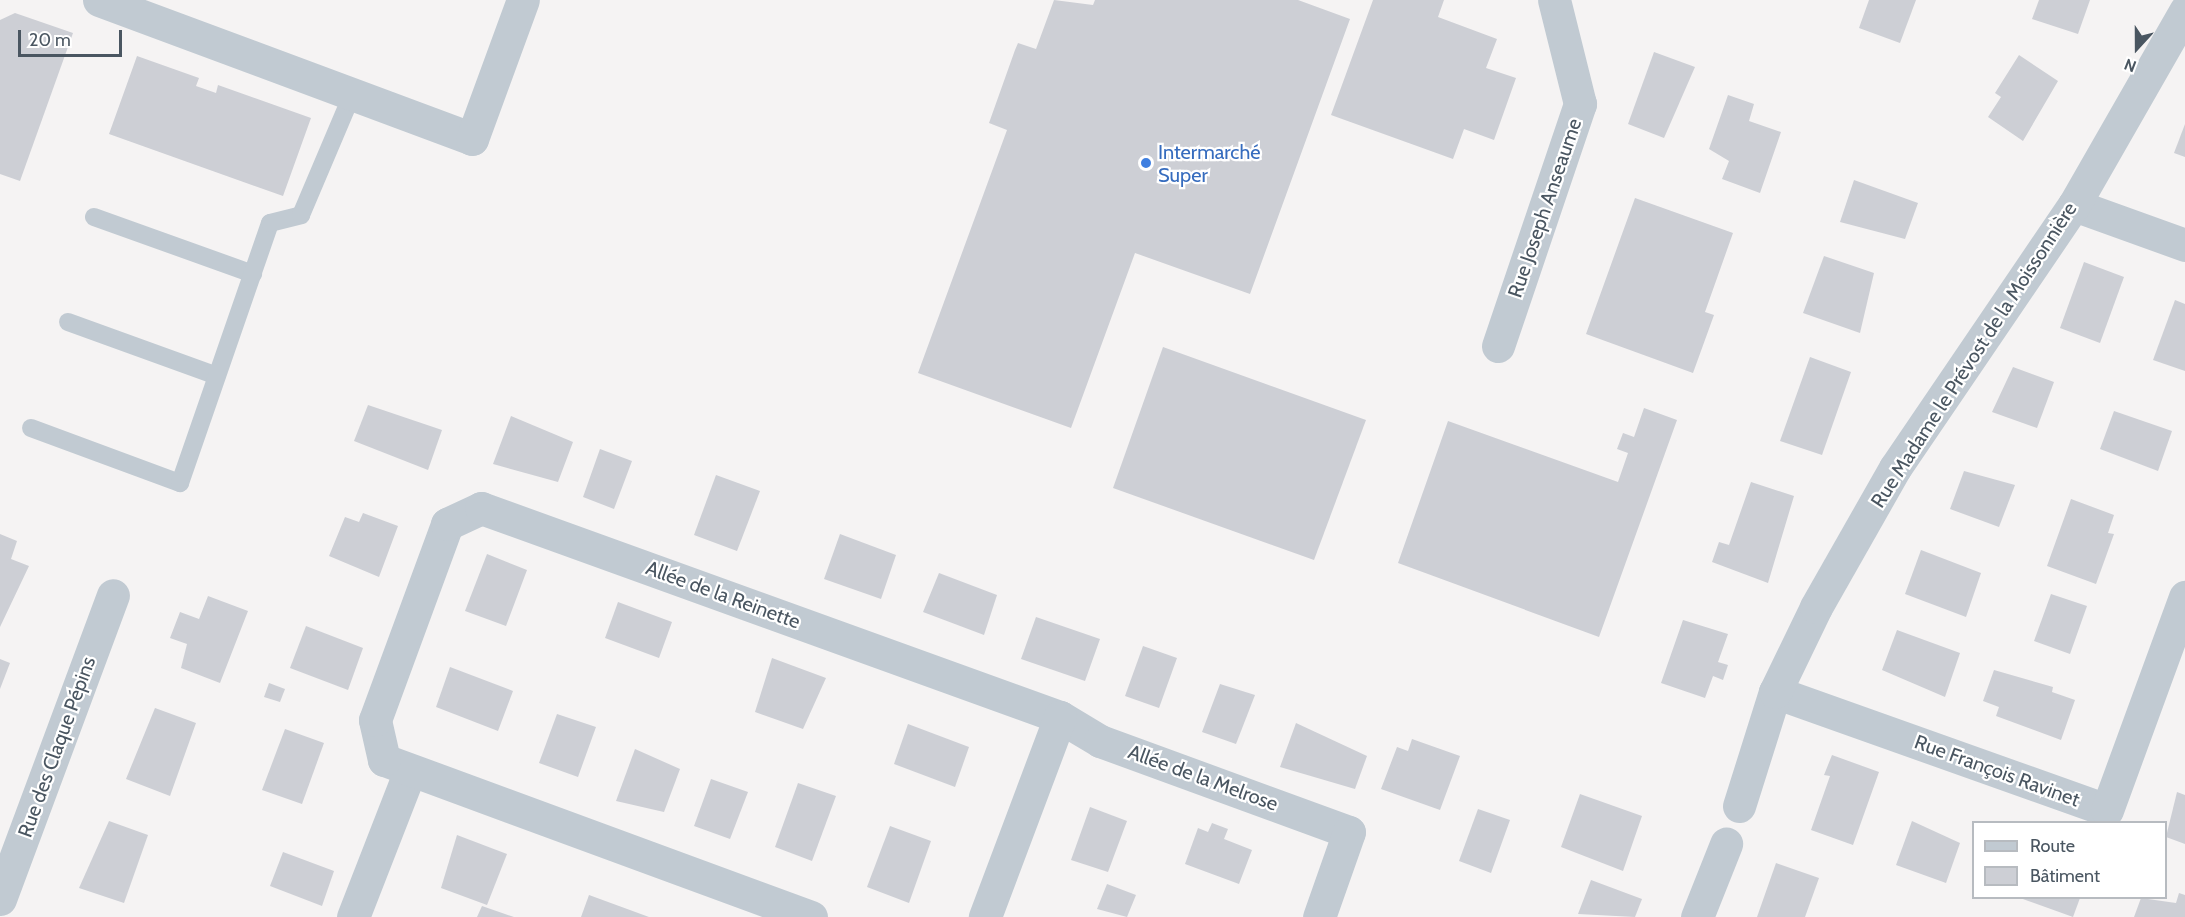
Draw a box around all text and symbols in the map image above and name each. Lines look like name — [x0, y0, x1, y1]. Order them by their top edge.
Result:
scale bar — [21, 18, 124, 56]
north arrow — [2107, 18, 2167, 78]
text: 20 m — [29, 29, 71, 51]
text: N — [2122, 54, 2139, 76]
street label: Rue Joseph Anseaume — [1503, 115, 1587, 301]
place label: Intermarché Super — [1158, 140, 1261, 187]
marker: Intermarché Super — [1139, 156, 1153, 170]
street label: Rue Madame le Prévost de la Moissonnière — [1866, 198, 2082, 512]
street label: Allée de la Reinette — [643, 556, 803, 634]
street label: Rue des Claque Pépins — [13, 653, 101, 841]
street label: Rue François Ravinet — [1911, 730, 2083, 812]
street label: Allée de la Melrose — [1125, 740, 1281, 816]
legend — [1972, 821, 2167, 899]
text: Route — [2030, 835, 2075, 857]
text: Bâtiment — [2030, 865, 2100, 887]

